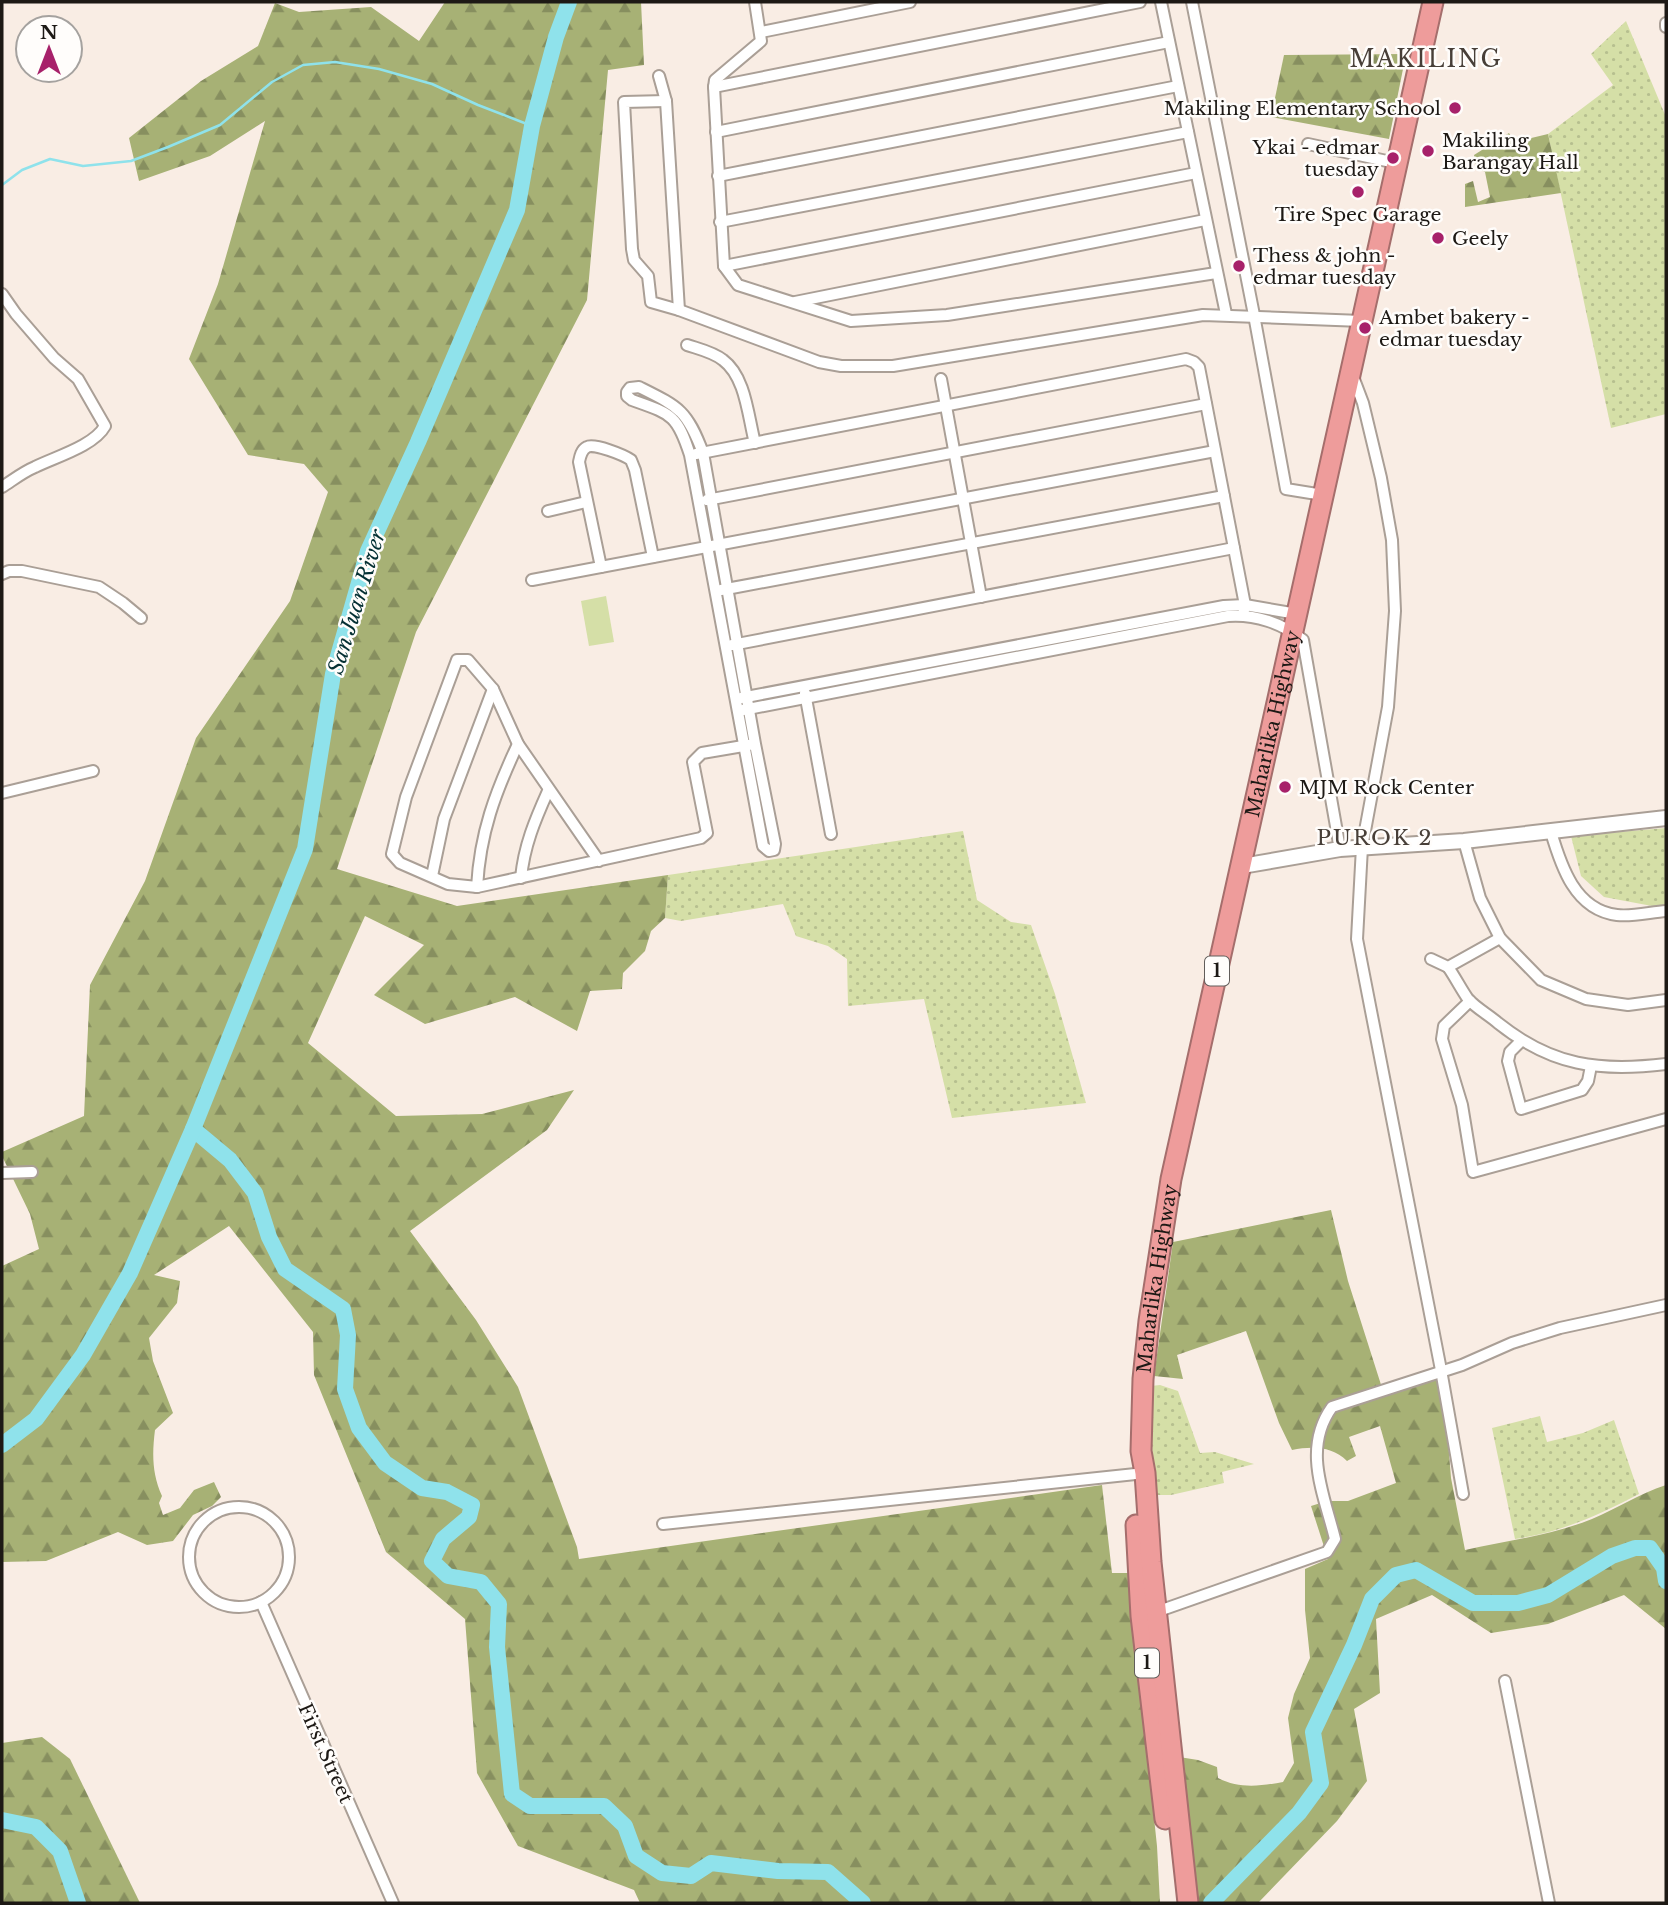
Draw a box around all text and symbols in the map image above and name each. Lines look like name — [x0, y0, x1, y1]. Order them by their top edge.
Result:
north arrow — [14, 14, 84, 84]
text: N — [40, 21, 58, 44]
district label: MAKILING — [1349, 45, 1503, 73]
place label: Makiling Elementary School — [1164, 97, 1441, 120]
marker: Makiling Elementary School — [1447, 100, 1463, 116]
place label: Makiling Barangay Hall — [1442, 129, 1579, 174]
place label: Ykai - edmar tuesday — [1252, 136, 1379, 181]
marker: Makiling Barangay Hall — [1420, 143, 1436, 159]
marker: Ykai - edmar tuesday — [1385, 150, 1401, 166]
marker: Tire Spec Garage — [1350, 184, 1366, 200]
place label: Tire Spec Garage — [1275, 203, 1441, 226]
place label: Geely — [1452, 227, 1509, 250]
marker: Geely — [1430, 230, 1446, 246]
place label: Thess & john - edmar tuesday — [1253, 244, 1396, 289]
marker: Thess & john - edmar tuesday — [1231, 258, 1247, 274]
place label: Ambet bakery - edmar tuesday — [1378, 306, 1530, 351]
marker: Ambet bakery - edmar tuesday — [1357, 320, 1373, 336]
water label: San Juan River — [323, 525, 392, 677]
street label: Maharlika Highway — [1241, 628, 1305, 819]
place label: MJM Rock Center — [1299, 776, 1474, 799]
marker: MJM Rock Center — [1277, 779, 1293, 795]
district label: PUROK 2 — [1316, 825, 1434, 851]
road number: 1 — [1205, 956, 1229, 986]
street label: Maharlika Highway — [1133, 1183, 1182, 1374]
road number: 1 — [1135, 1648, 1159, 1678]
street label: First Street — [293, 1700, 358, 1807]

